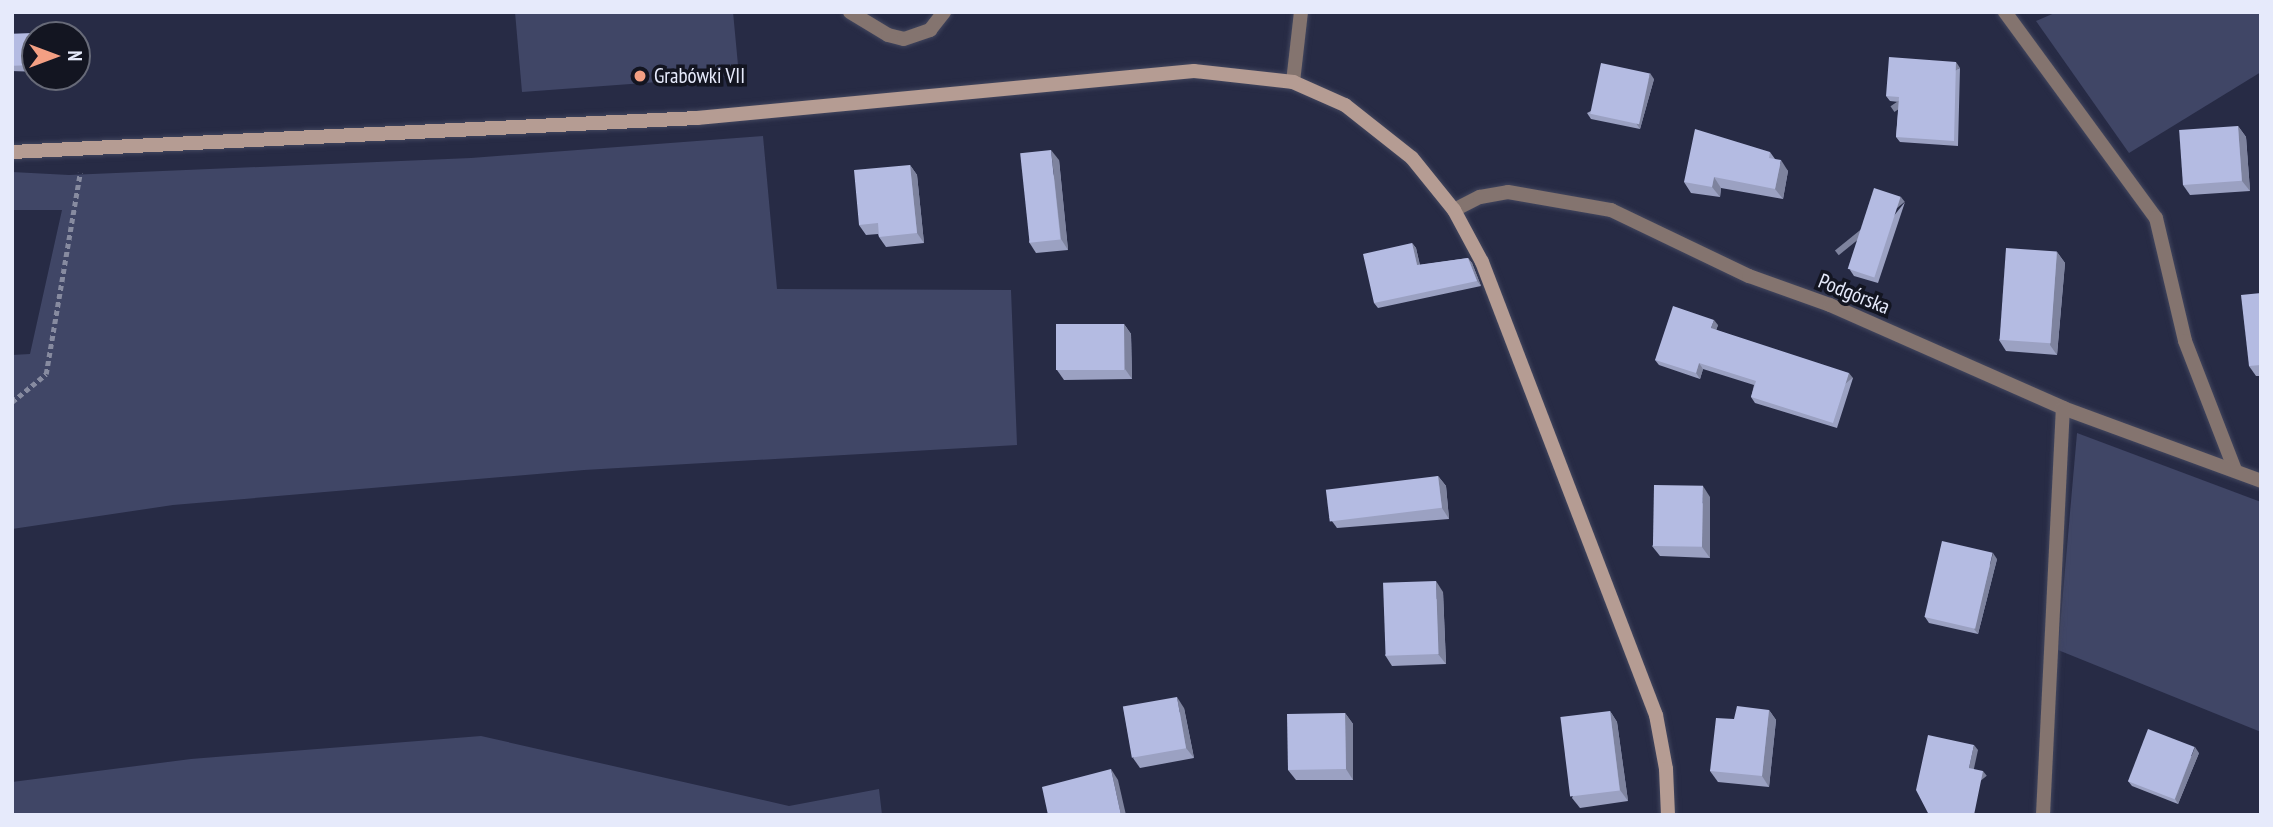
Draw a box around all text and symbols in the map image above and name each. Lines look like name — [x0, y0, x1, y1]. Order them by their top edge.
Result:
north arrow — [21, 21, 91, 91]
text: N — [63, 51, 87, 61]
place label: Grabówki VII — [654, 63, 746, 89]
marker: Grabówki VII — [632, 68, 648, 84]
street label: Podgórska — [1815, 268, 1893, 320]

